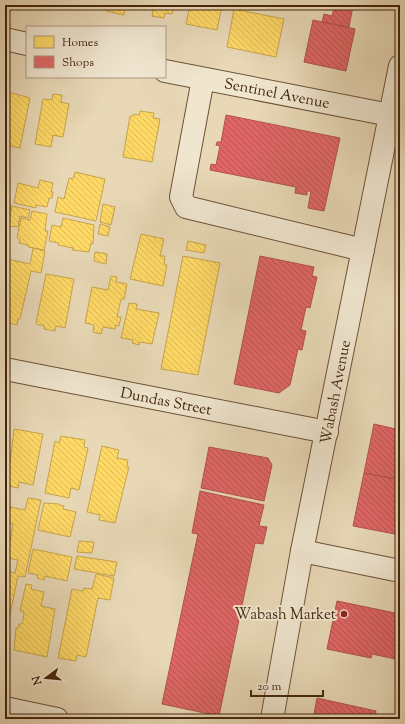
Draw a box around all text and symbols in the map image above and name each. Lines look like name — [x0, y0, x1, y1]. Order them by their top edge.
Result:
legend — [26, 26, 166, 78]
text: Homes — [62, 34, 98, 52]
text: Shops — [62, 54, 94, 72]
street label: Sentinel Avenue — [222, 74, 331, 115]
street label: Wabash Avenue — [316, 338, 357, 446]
street label: Dundas Street — [118, 383, 213, 422]
place label: Wabash Market — [234, 605, 336, 626]
marker: Wabash Market — [339, 609, 349, 619]
north arrow — [26, 658, 66, 698]
scale bar — [251, 672, 323, 698]
text: N — [28, 674, 47, 688]
text: 20 m — [257, 678, 282, 696]

